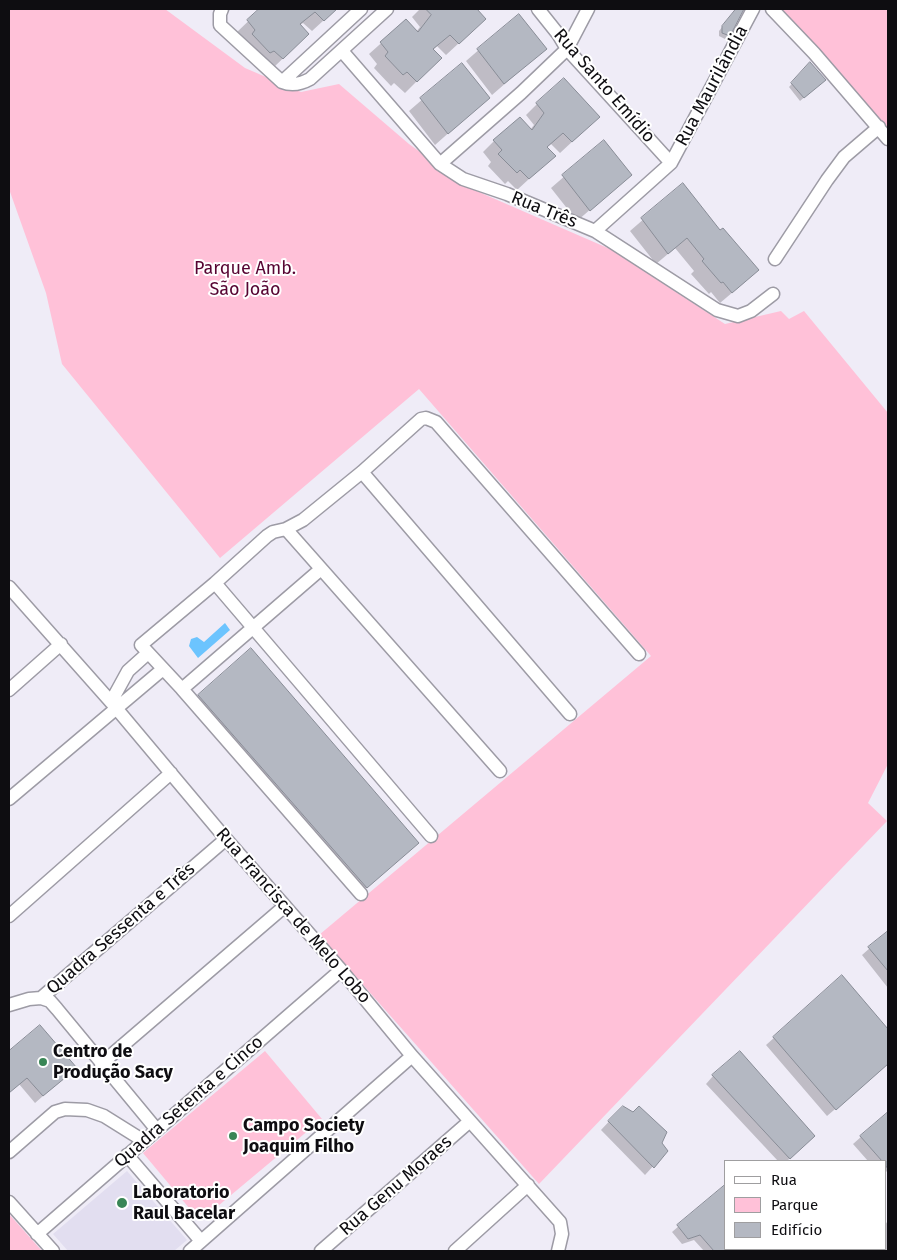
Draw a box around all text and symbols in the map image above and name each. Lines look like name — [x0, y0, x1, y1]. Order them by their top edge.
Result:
street label: Rua Maurilândia — [671, 22, 753, 150]
street label: Rua Santo Emídio — [549, 25, 659, 147]
street label: Rua Três — [508, 187, 580, 233]
park label: Parque Amb. São João — [194, 258, 296, 300]
street label: Rua Francisca de Melo Lobo — [211, 824, 375, 1008]
street label: Quadra Sessenta e Três — [42, 859, 200, 999]
street label: Quadra Setenta e Cinco — [110, 1031, 268, 1173]
place label: Centro de Produção Sacy — [53, 1041, 173, 1084]
marker: Centro de Produção Sacy — [37, 1056, 49, 1068]
place label: Campo Society Joaquim Filho — [243, 1115, 364, 1158]
marker: Campo Society Joaquim Filho — [227, 1130, 239, 1142]
street label: Rua Genu Moraes — [335, 1131, 457, 1241]
legend — [724, 1160, 887, 1250]
text: Rua — [771, 1171, 797, 1189]
place label: Laboratorio Raul Bacelar — [133, 1182, 235, 1224]
marker: Laboratorio Raul Bacelar — [115, 1196, 129, 1210]
text: Parque — [771, 1196, 818, 1214]
text: Edifício — [771, 1221, 822, 1239]

